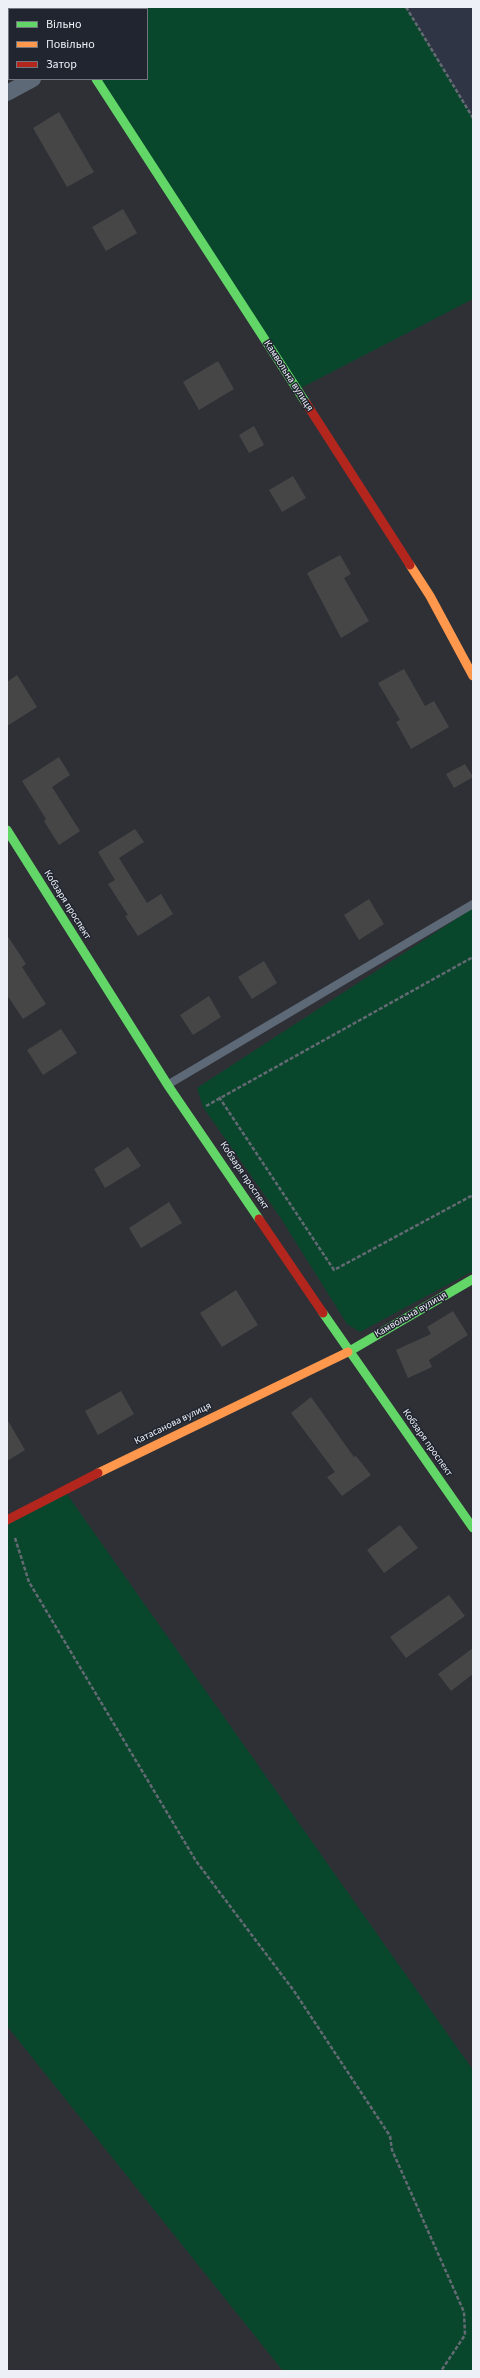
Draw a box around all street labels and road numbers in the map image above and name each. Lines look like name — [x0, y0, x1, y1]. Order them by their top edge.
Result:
street label: Камвольна вулиця — [261, 338, 315, 414]
street label: Кобзаря проспект — [41, 868, 93, 942]
street label: Кобзаря проспект — [217, 1140, 271, 1212]
street label: Камвольна вулиця — [373, 1289, 449, 1341]
street label: Катасанова вулиця — [133, 1400, 213, 1448]
street label: Кобзаря проспект — [399, 1407, 455, 1479]

